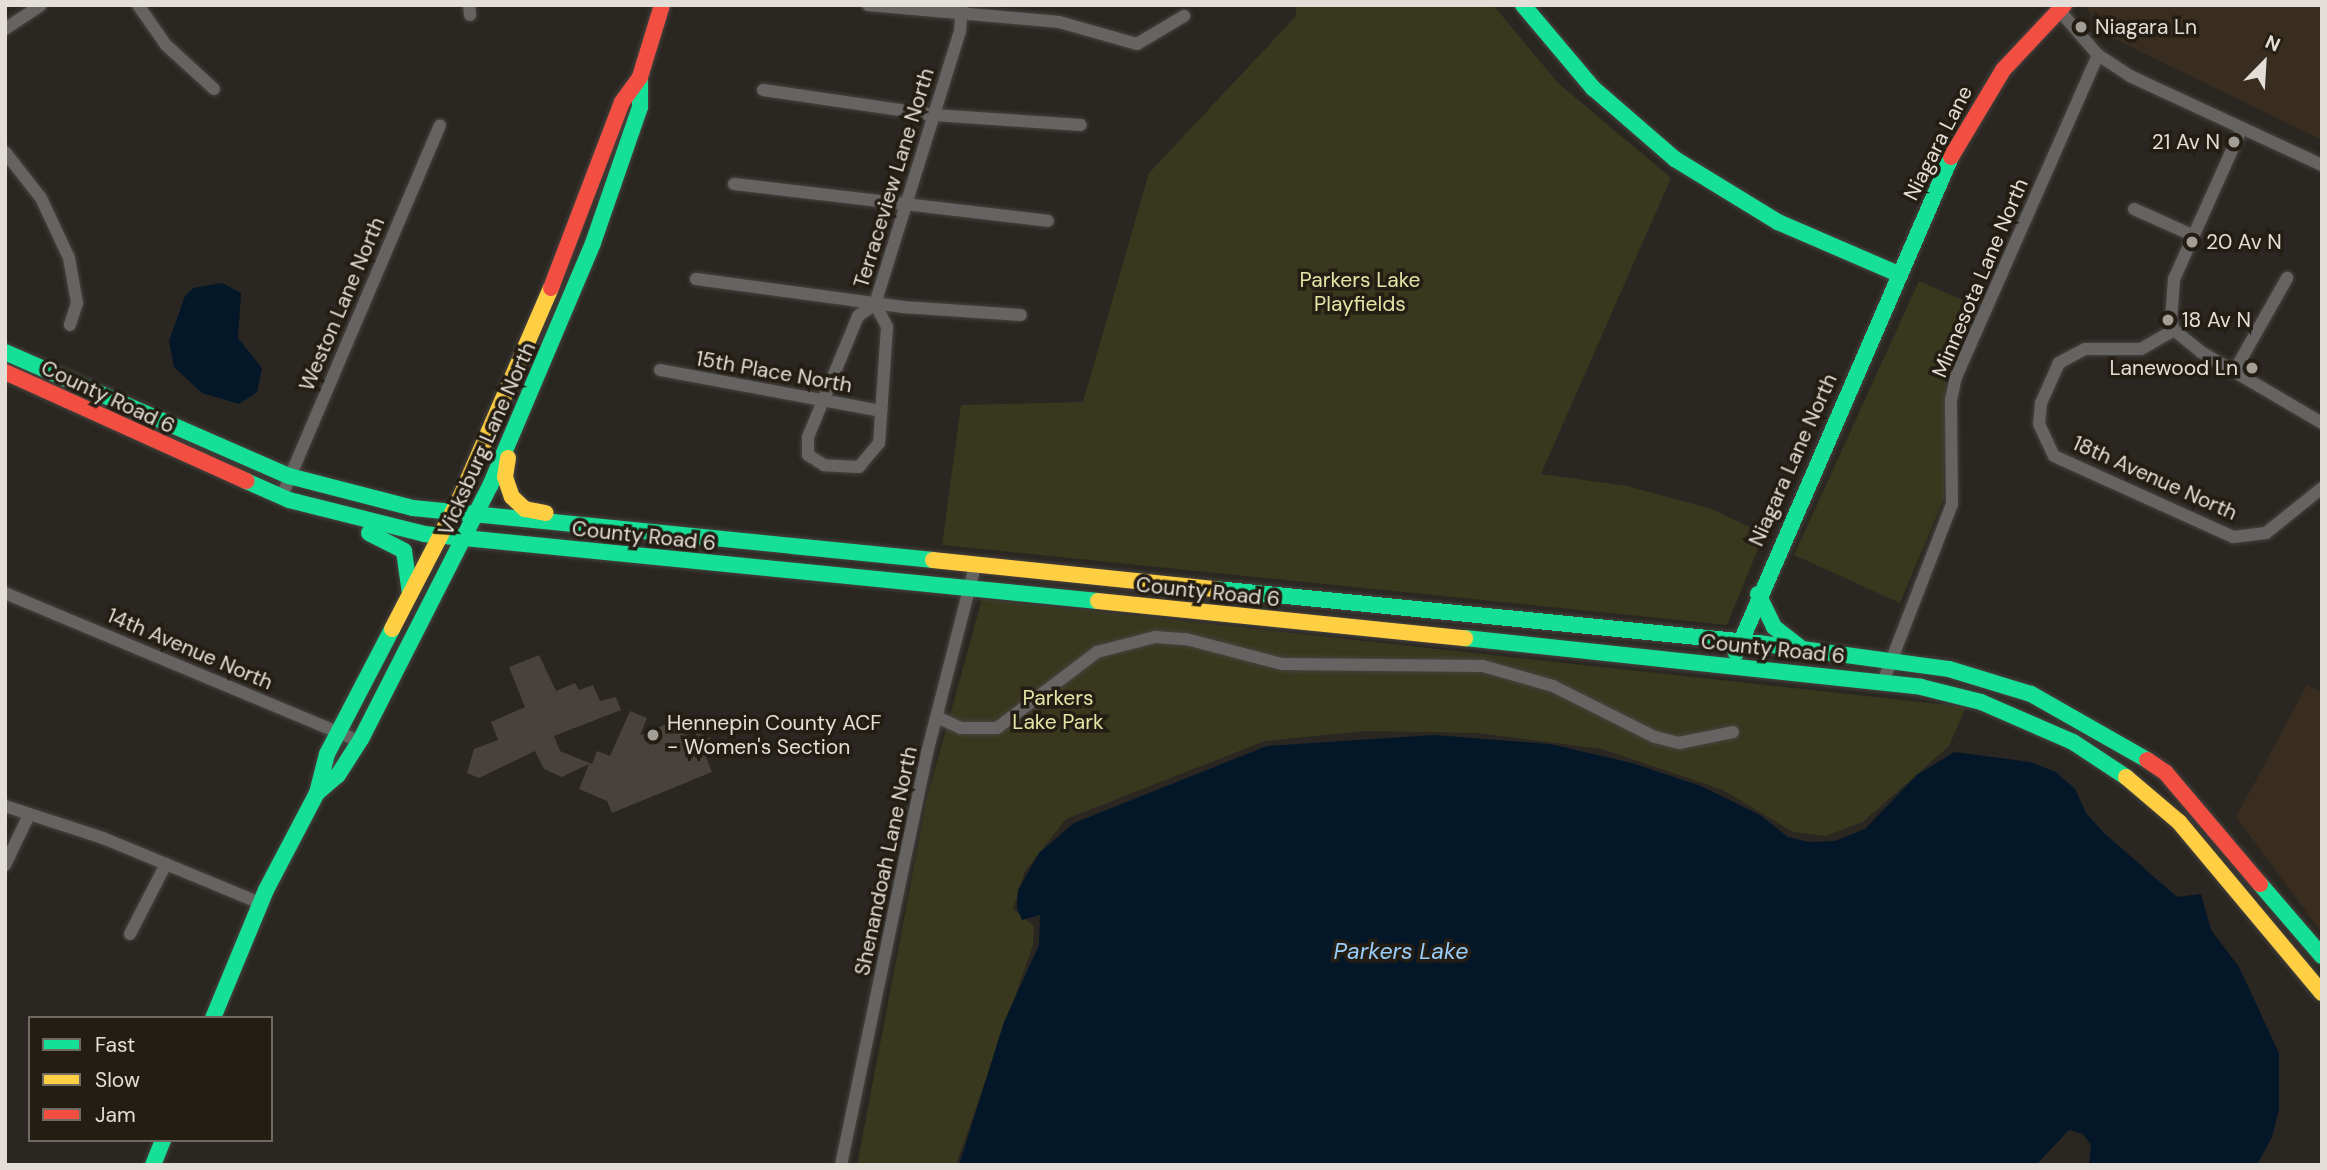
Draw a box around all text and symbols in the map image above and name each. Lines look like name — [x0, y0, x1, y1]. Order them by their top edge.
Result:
place label: Niagara Ln — [2095, 14, 2197, 40]
marker: Niagara Ln — [2073, 19, 2089, 35]
north arrow — [2229, 28, 2299, 98]
text: N — [2261, 29, 2284, 58]
street label: Terraceview Lane North — [849, 65, 939, 291]
street label: Niagara Lane — [1898, 81, 1978, 205]
place label: 21 Av N — [2152, 129, 2220, 155]
marker: 21 Av N — [2226, 134, 2242, 150]
street label: Minnesota Lane North — [1927, 175, 2033, 381]
street label: Weston Lane North — [294, 213, 390, 395]
place label: 20 Av N — [2206, 229, 2282, 255]
marker: 20 Av N — [2184, 234, 2200, 250]
park label: Parkers Lake Playfields — [1300, 267, 1420, 317]
place label: 18 Av N — [2182, 307, 2251, 333]
marker: 18 Av N — [2160, 312, 2176, 328]
street label: Vicksburg Lane North — [433, 339, 541, 539]
street label: 15th Place North — [694, 346, 854, 398]
street label: County Road 6 — [37, 355, 179, 439]
place label: Lanewood Ln — [2110, 355, 2238, 381]
marker: Lanewood Ln — [2244, 360, 2260, 376]
street label: Niagara Lane North — [1744, 370, 1842, 550]
street label: 18th Avenue North — [2069, 430, 2241, 526]
street label: County Road 6 — [571, 516, 717, 556]
street label: County Road 6 — [1135, 572, 1281, 612]
street label: 14th Avenue North — [104, 603, 276, 695]
street label: County Road 6 — [1700, 629, 1846, 669]
park label: Parkers Lake Park — [1012, 685, 1104, 735]
place label: Hennepin County ACF - Women's Section — [667, 710, 882, 760]
marker: Hennepin County ACF - Women's Section — [645, 727, 661, 743]
street label: Shenandoah Lane North — [849, 744, 923, 978]
water label: Parkers Lake — [1334, 937, 1468, 965]
legend — [28, 1016, 273, 1142]
text: Fast — [95, 1031, 135, 1059]
text: Slow — [95, 1066, 140, 1094]
text: Jam — [95, 1101, 136, 1129]

